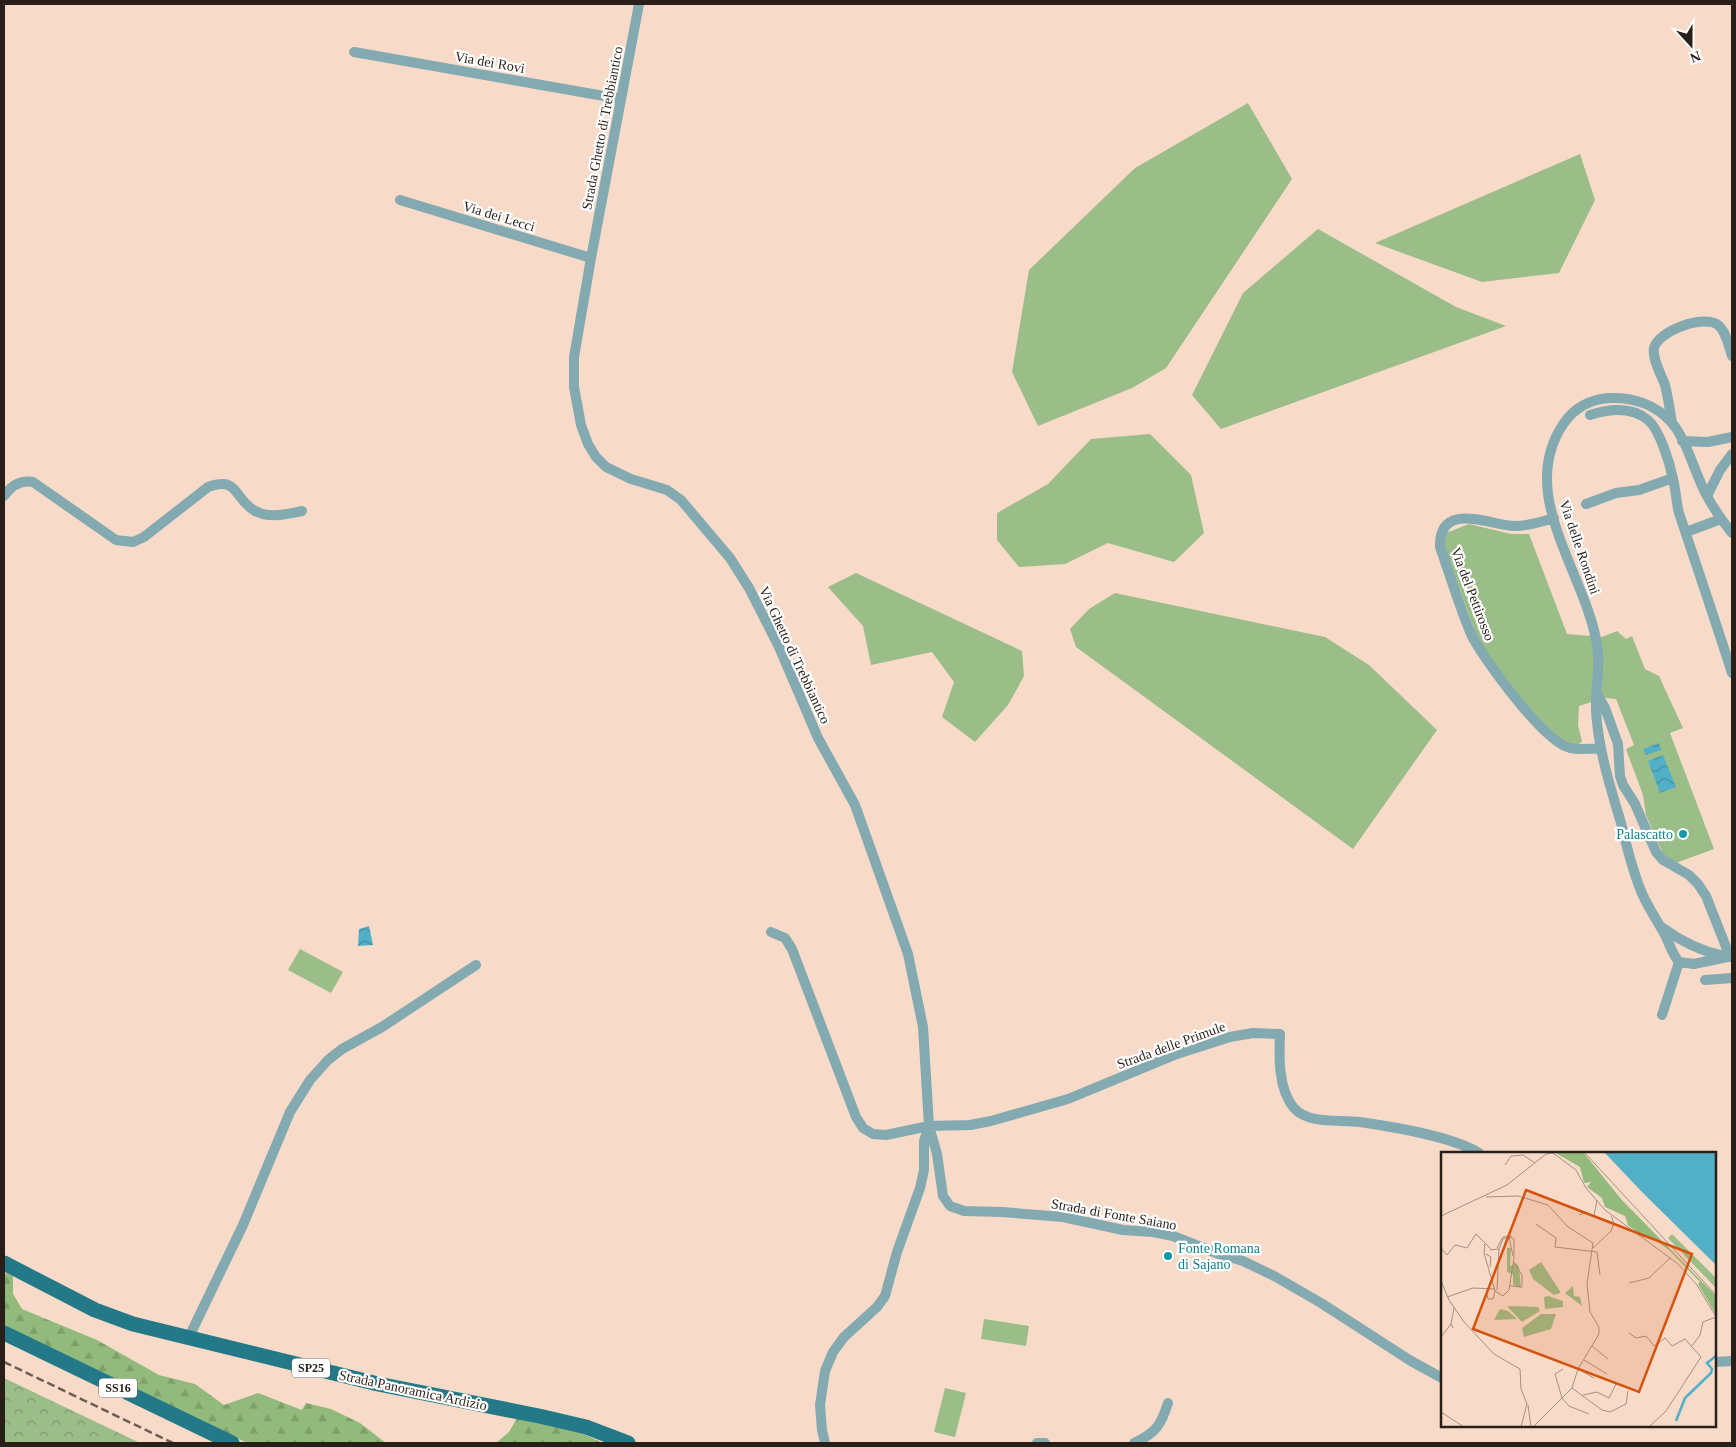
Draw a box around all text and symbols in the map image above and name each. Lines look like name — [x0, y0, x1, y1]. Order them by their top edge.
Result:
north arrow — [1666, 20, 1716, 70]
street label: Strada Ghetto di Trebbiantico — [579, 45, 626, 211]
text: N — [1688, 48, 1703, 65]
street label: Via dei Rovi — [454, 49, 526, 76]
street label: Via dei Lecci — [461, 198, 537, 235]
street label: Via delle Rondini — [1556, 498, 1603, 596]
street label: Via del Pettirosso — [1448, 545, 1497, 643]
street label: Via Ghetto di Trebbiantico — [756, 584, 833, 726]
place label: Palascatto — [1616, 827, 1673, 842]
marker: Palascatto — [1677, 828, 1689, 840]
street label: Strada delle Primule — [1115, 1019, 1227, 1072]
inset map — [1441, 1152, 1716, 1427]
street label: Strada di Fonte Saiano — [1050, 1196, 1178, 1233]
place label: Fonte Romana di Sajano — [1178, 1241, 1261, 1272]
marker: Fonte Romana di Sajano — [1162, 1250, 1174, 1262]
road number: SP25 — [292, 1359, 330, 1378]
street label: Strada Panoramica Ardizio — [338, 1367, 488, 1414]
road number: SS16 — [99, 1379, 137, 1398]

